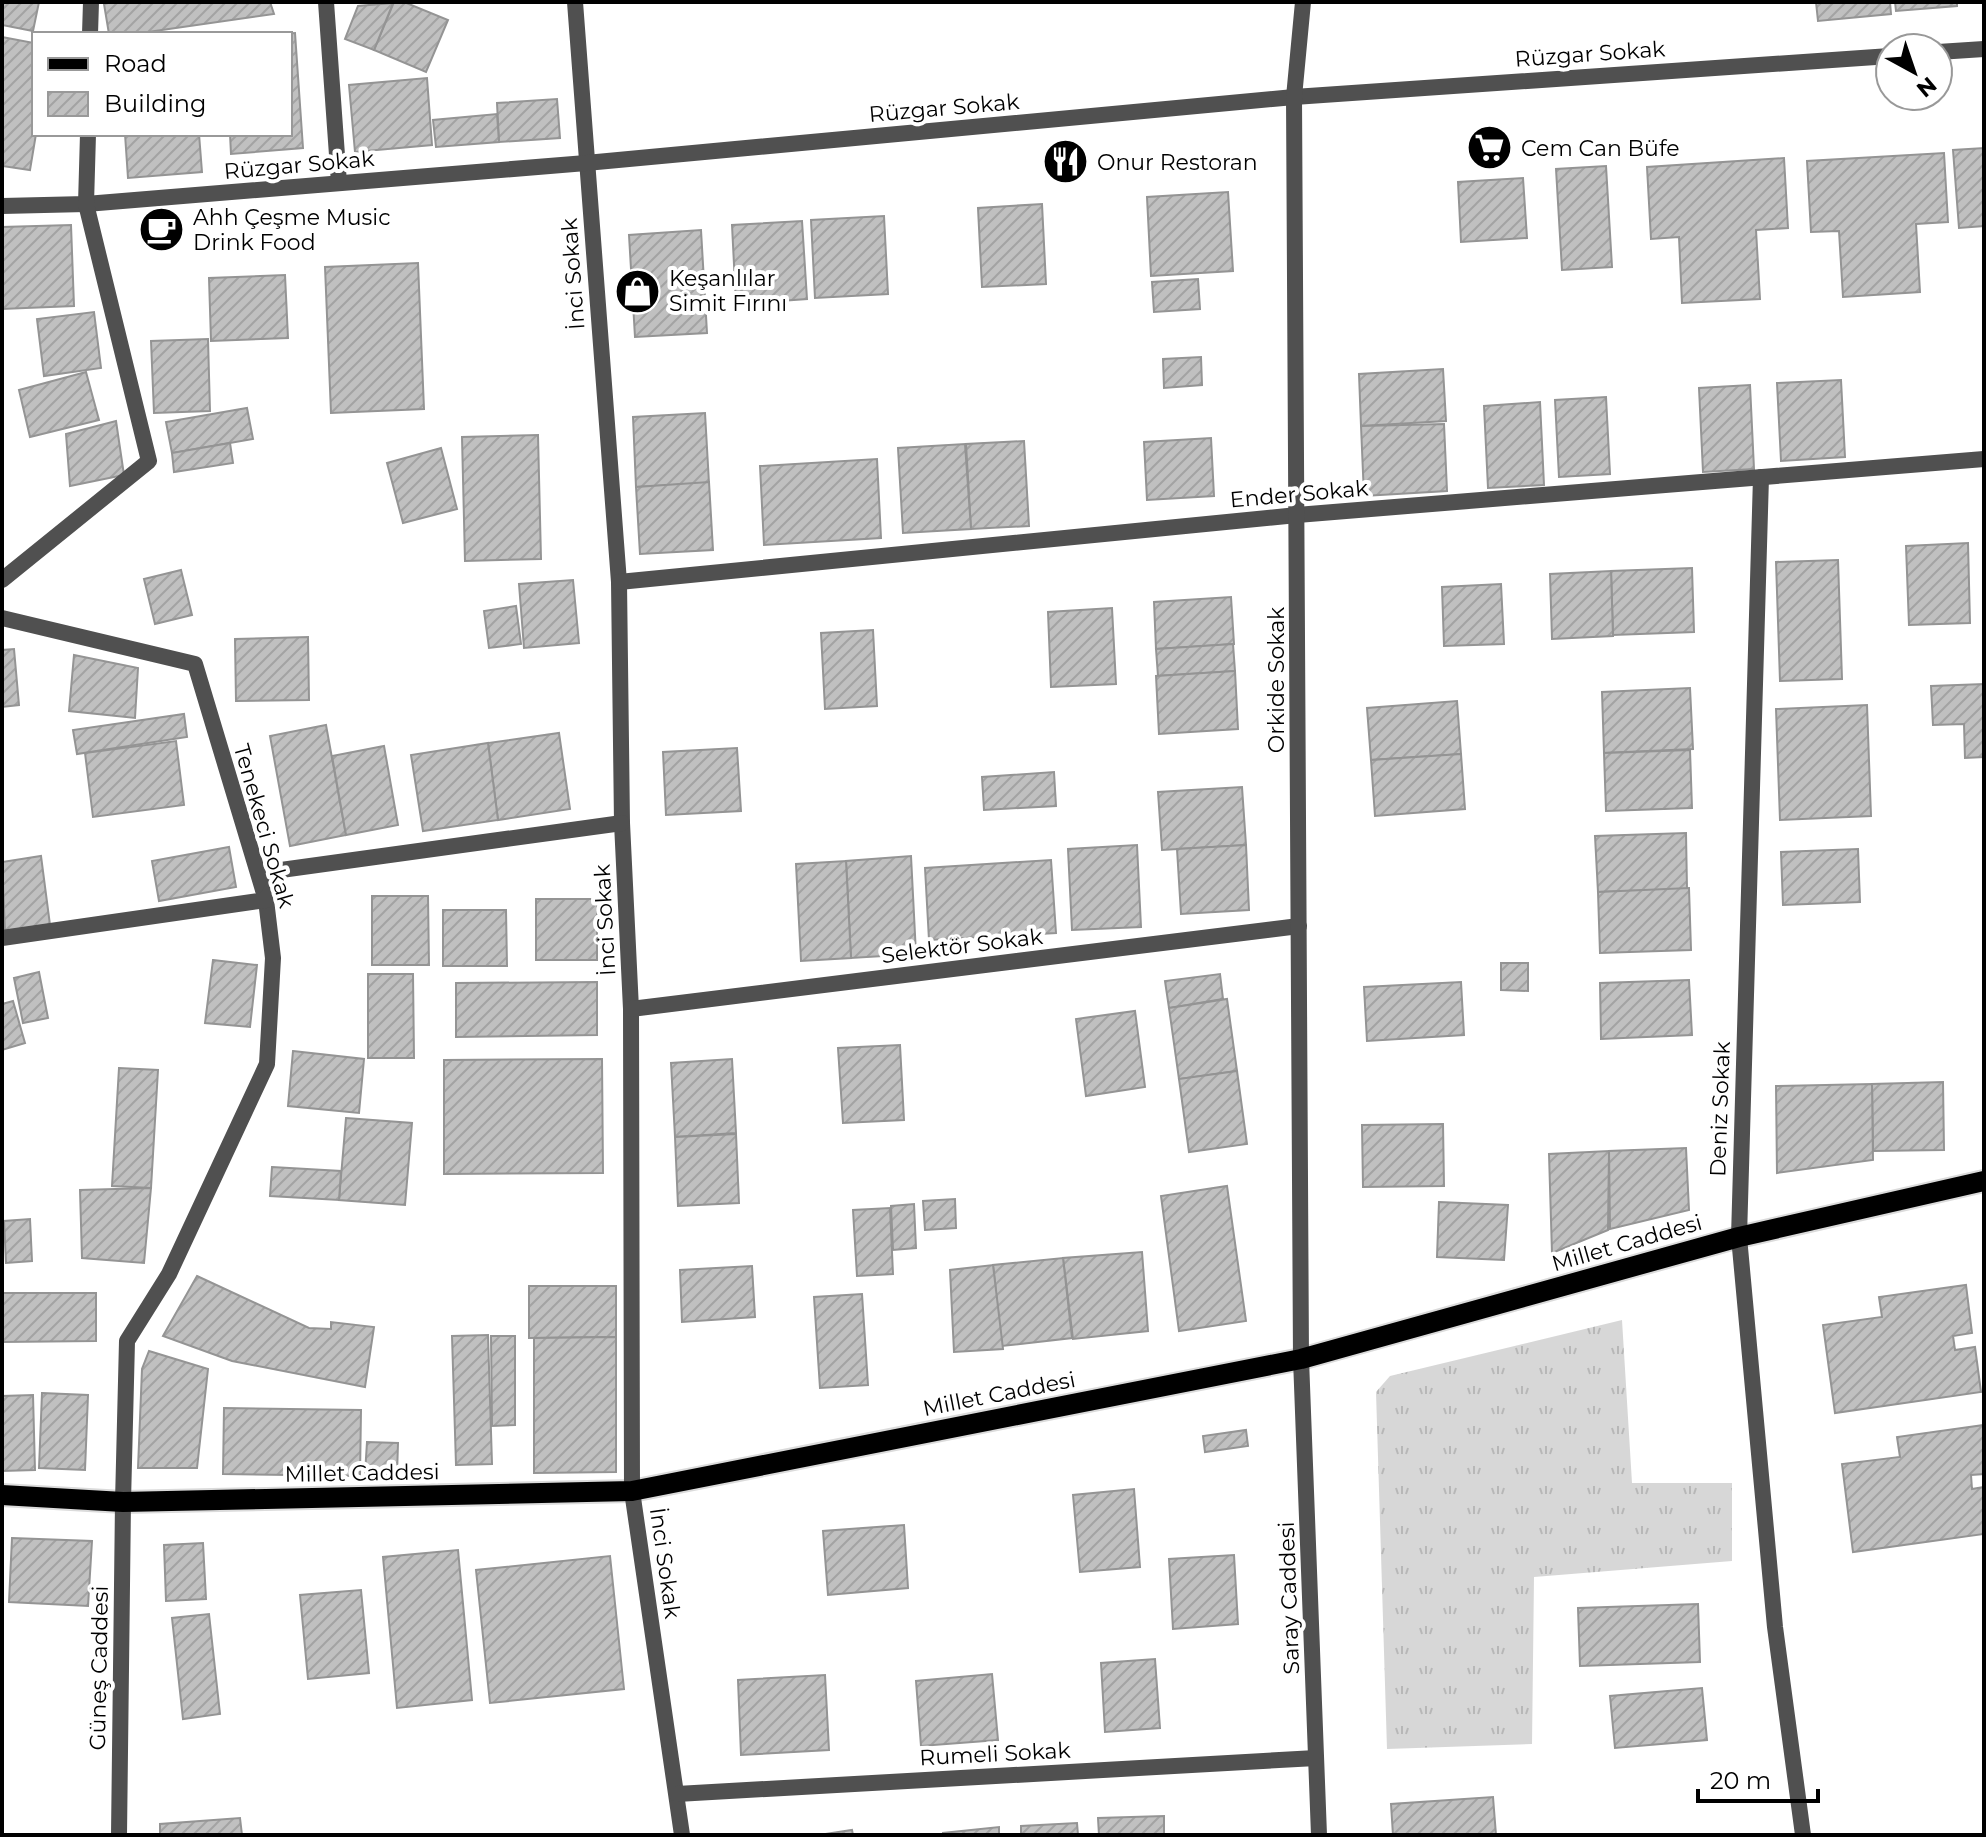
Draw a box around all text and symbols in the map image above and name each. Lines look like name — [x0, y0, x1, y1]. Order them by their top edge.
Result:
legend — [32, 32, 292, 136]
north arrow — [1874, 32, 1954, 112]
street label: Rüzgar Sokak — [1514, 35, 1667, 73]
text: Road — [104, 49, 167, 78]
text: N — [1911, 71, 1942, 103]
street label: Rüzgar Sokak — [868, 88, 1021, 128]
text: Building — [104, 89, 207, 118]
supermarket icon: Cem Can Büfe — [1466, 124, 1514, 172]
place label: Cem Can Büfe — [1521, 135, 1679, 162]
restaurant icon: Onur Restoran — [1042, 138, 1090, 186]
street label: Rüzgar Sokak — [223, 145, 376, 185]
place label: Onur Restoran — [1097, 149, 1258, 176]
place label: Ahh Çeşme Music Drink Food — [193, 204, 391, 256]
cafe icon: Ahh Çeşme Music Drink Food — [138, 206, 186, 254]
street label: İnci Sokak — [556, 216, 590, 331]
place label: Keşanlılar Simit Fırını — [669, 265, 787, 317]
shop icon: Keşanlılar Simit Fırını — [614, 267, 662, 315]
street label: Ender Sokak — [1229, 474, 1370, 513]
street label: Orkide Sokak — [1263, 606, 1290, 753]
street label: Tenekeci Sokak — [228, 741, 301, 912]
street label: İnci Sokak — [589, 863, 621, 977]
street label: Selektör Sokak — [880, 923, 1045, 969]
street label: Deniz Sokak — [1704, 1040, 1736, 1177]
street label: Millet Caddesi — [1549, 1209, 1705, 1277]
street label: Millet Caddesi — [920, 1366, 1078, 1422]
street label: Millet Caddesi — [284, 1458, 440, 1488]
street label: İnci Sokak — [644, 1506, 686, 1621]
street label: Saray Caddesi — [1273, 1521, 1305, 1675]
street label: Güneş Caddesi — [84, 1585, 114, 1751]
street label: Rumeli Sokak — [919, 1737, 1072, 1771]
scale bar — [1698, 1753, 1818, 1803]
text: 20 m — [1710, 1766, 1771, 1795]

